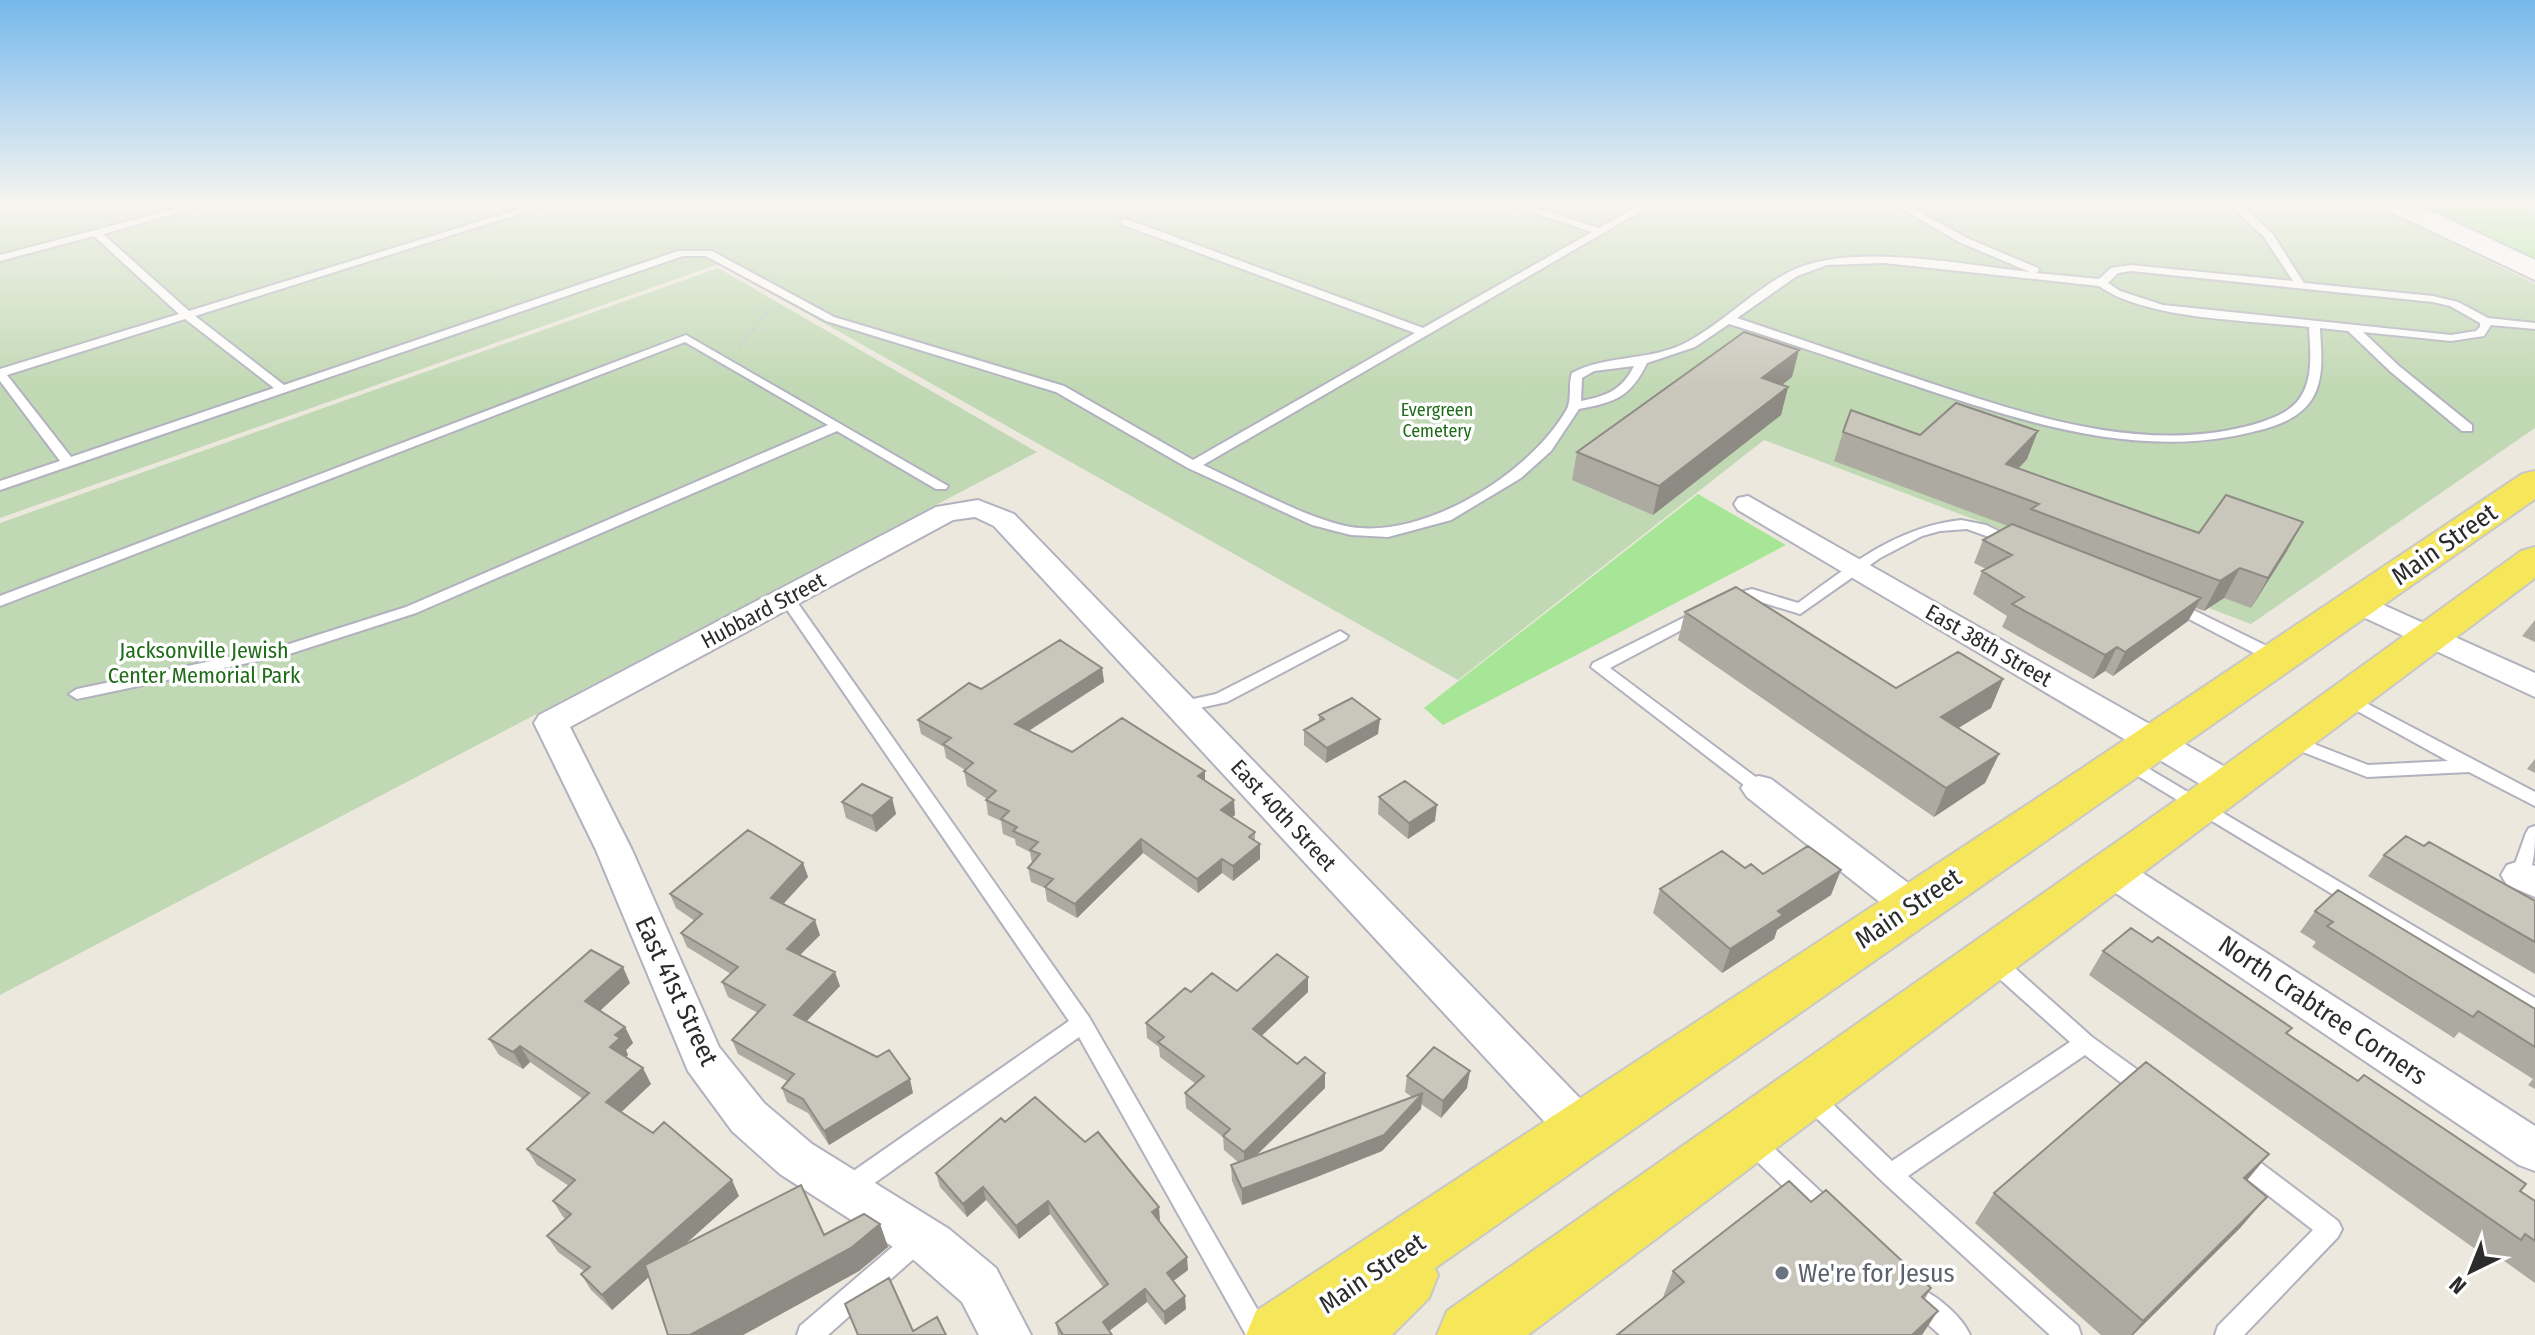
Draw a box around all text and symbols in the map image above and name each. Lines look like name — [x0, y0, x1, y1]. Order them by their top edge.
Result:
park label: Evergreen Cemetery — [1401, 399, 1473, 442]
street label: Main Street — [2386, 497, 2503, 592]
street label: Hubbard Street — [696, 566, 831, 655]
street label: East 38th Street — [1921, 598, 2057, 693]
park label: Jacksonville Jewish Center Memorial Park — [108, 637, 301, 689]
street label: East 40th Street — [1225, 754, 1343, 877]
street label: Main Street — [1849, 861, 1968, 955]
street label: East 41st Street — [628, 912, 725, 1071]
street label: North Crabtree Corners — [2213, 929, 2433, 1092]
street label: Main Street — [1313, 1226, 1432, 1320]
north arrow — [2431, 1231, 2511, 1311]
place label: We're for Jesus — [1798, 1258, 1955, 1289]
marker: We're for Jesus — [1773, 1264, 1791, 1282]
text: N — [2444, 1271, 2472, 1300]

